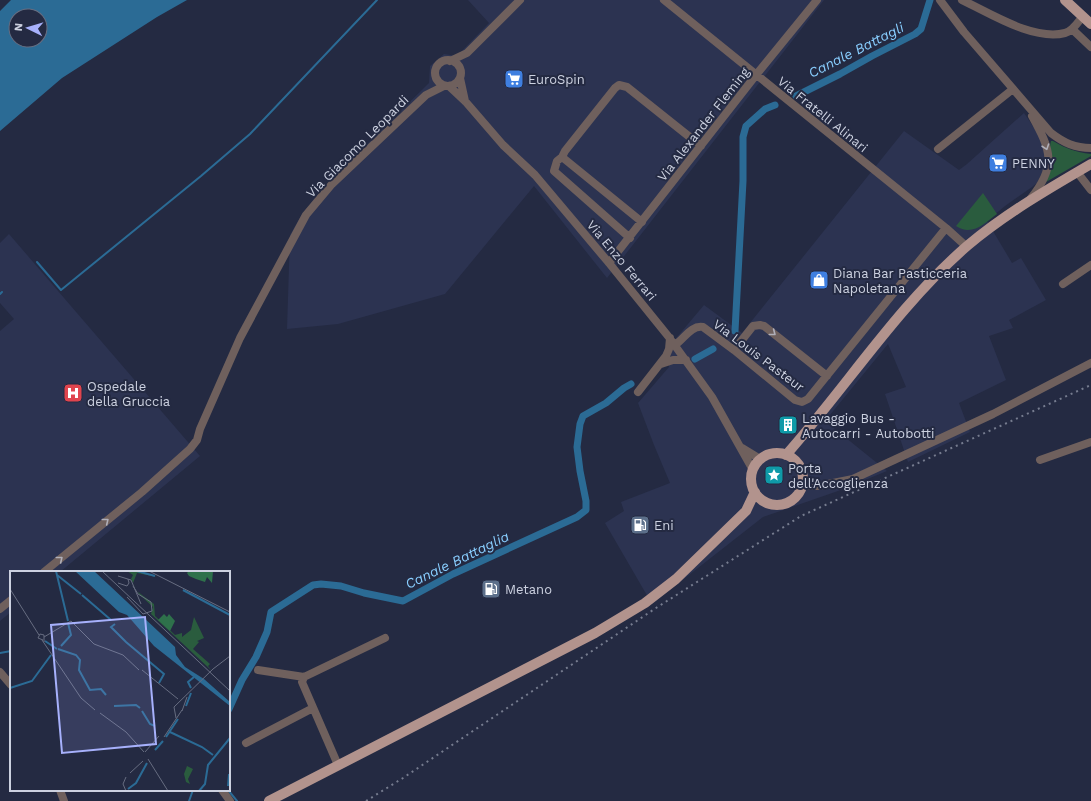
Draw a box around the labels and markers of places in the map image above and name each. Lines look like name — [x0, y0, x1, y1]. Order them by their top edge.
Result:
supermarket icon: EuroSpin — [503, 68, 525, 90]
place label: EuroSpin — [528, 72, 585, 87]
supermarket icon: PENNY — [987, 152, 1009, 174]
place label: PENNY — [1012, 156, 1055, 171]
place label: Diana Bar Pasticceria Napoletana — [833, 266, 968, 296]
shop icon: Diana Bar Pasticceria Napoletana — [808, 269, 830, 291]
place label: Ospedale della Gruccia — [87, 379, 171, 409]
hospital icon: Ospedale della Gruccia — [62, 382, 84, 404]
place label: Lavaggio Bus - Autocarri - Autobotti — [802, 411, 935, 441]
building icon: Lavaggio Bus - Autocarri - Autobotti — [777, 414, 799, 436]
place label: Porta dell'Accoglienza — [788, 461, 889, 491]
place icon: Porta dell'Accoglienza — [763, 464, 785, 486]
fuel station icon: Eni — [629, 514, 651, 536]
place label: Eni — [654, 518, 674, 533]
fuel station icon: Metano — [480, 578, 502, 600]
place label: Metano — [505, 582, 552, 597]

